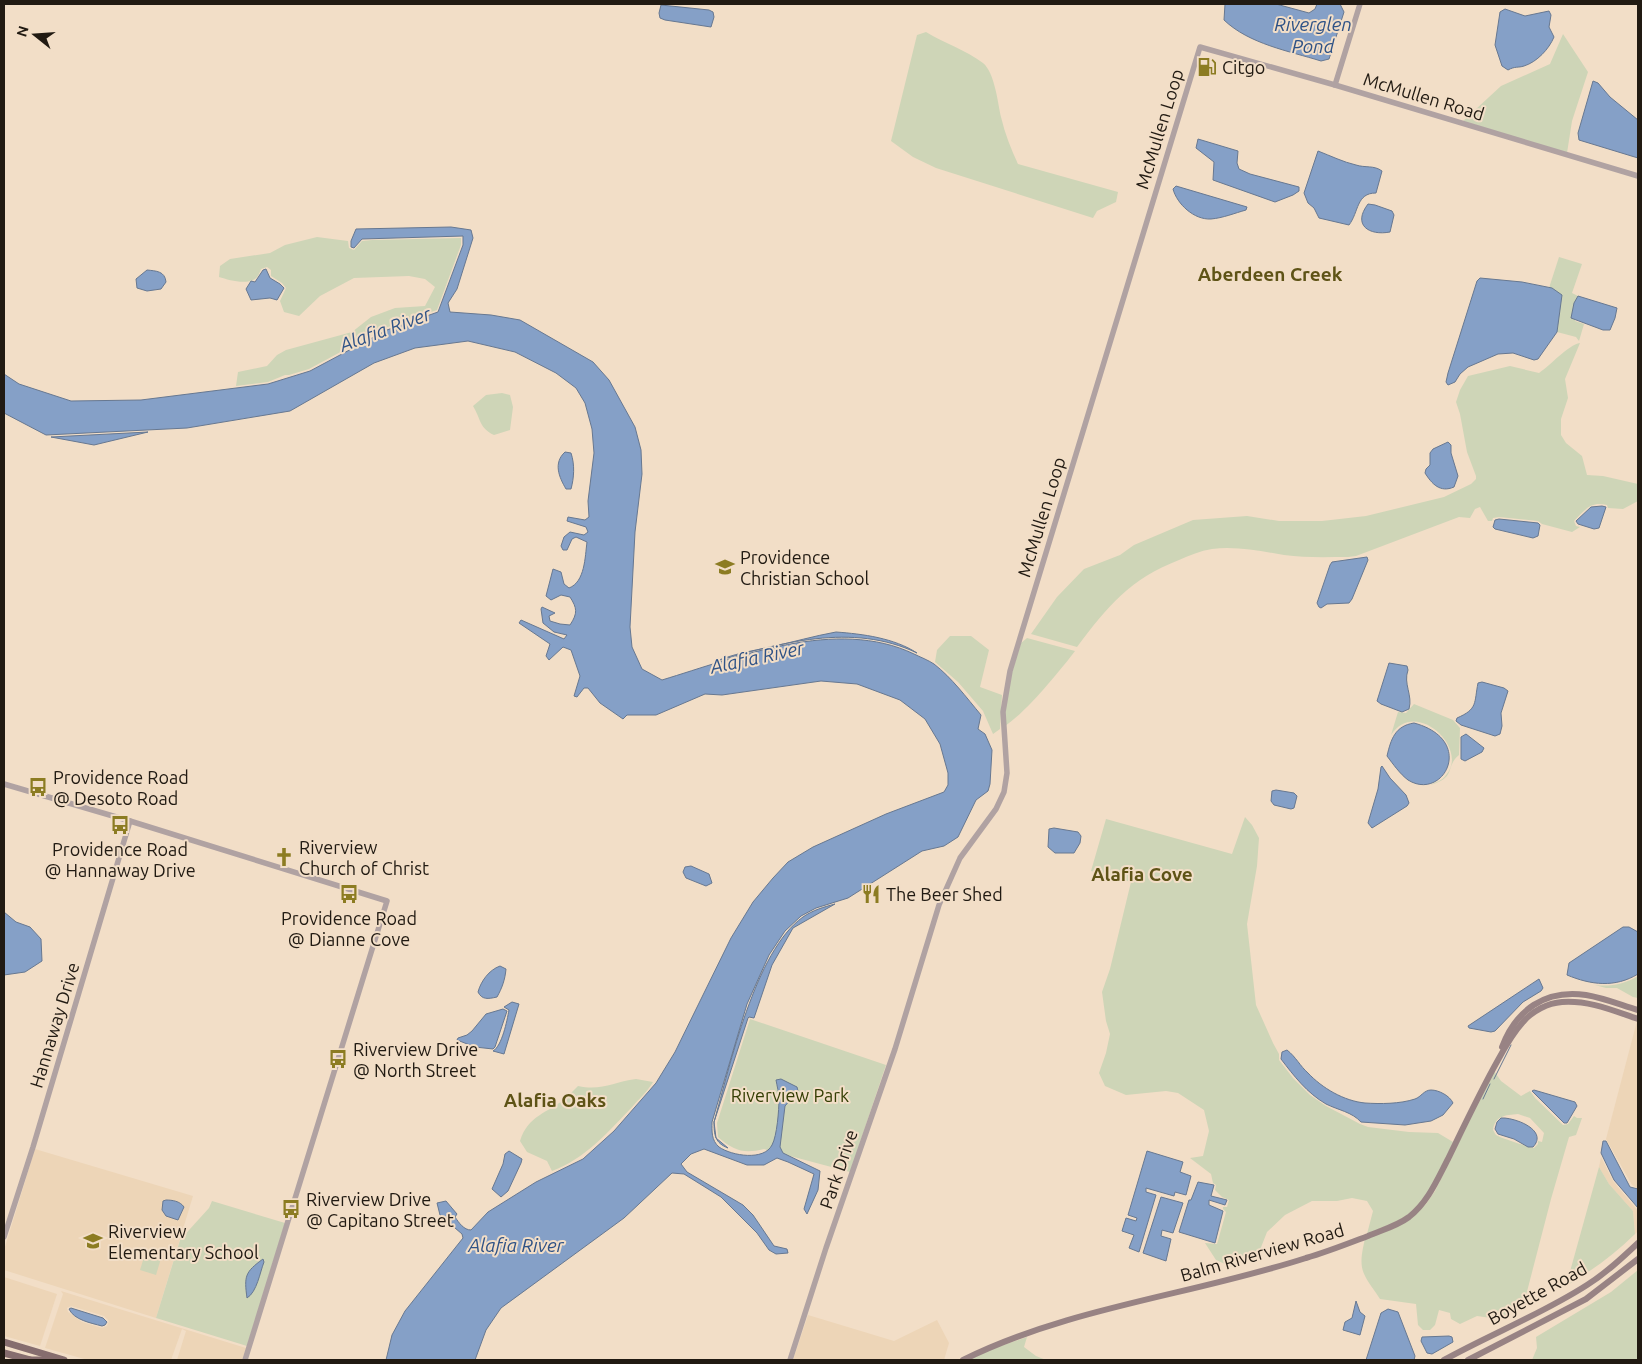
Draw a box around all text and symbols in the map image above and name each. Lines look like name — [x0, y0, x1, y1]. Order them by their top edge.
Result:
north arrow — [10, 10, 60, 60]
water label: Riverglen Pond — [1274, 13, 1352, 57]
text: N — [13, 24, 32, 39]
fuel station icon: Citgo — [1196, 56, 1218, 78]
place label: Citgo — [1222, 57, 1265, 77]
street label: McMullen Loop — [1131, 67, 1187, 191]
street label: McMullen Road — [1361, 68, 1487, 124]
district label: Aberdeen Creek — [1198, 263, 1343, 285]
water label: Alafia River — [335, 302, 434, 356]
street label: McMullen Loop — [1013, 455, 1069, 579]
place label: Providence Christian School — [740, 547, 870, 588]
school or university icon: Providence Christian School — [714, 556, 736, 578]
water label: Alafia River — [707, 636, 807, 678]
place label: Providence Road @ Desoto Road — [53, 767, 189, 808]
bus stop icon: Providence Road @ Desoto Road — [27, 776, 49, 798]
bus stop icon: Providence Road @ Hannaway Drive — [109, 814, 131, 836]
place label: Riverview Church of Christ — [299, 837, 429, 878]
place label: Providence Road @ Hannaway Drive — [44, 839, 196, 880]
church icon: Riverview Church of Christ — [273, 846, 295, 868]
district label: Alafia Cove — [1091, 863, 1193, 885]
bus stop icon: Providence Road @ Dianne Cove — [338, 883, 360, 905]
restaurant icon: The Beer Shed — [860, 883, 882, 905]
place label: The Beer Shed — [886, 884, 1003, 904]
place label: Providence Road @ Dianne Cove — [281, 908, 417, 949]
street label: Hannaway Drive — [25, 960, 83, 1090]
place label: Riverview Drive @ North Street — [353, 1039, 478, 1080]
bus stop icon: Riverview Drive @ North Street — [327, 1048, 349, 1070]
park label: Riverview Park — [731, 1085, 849, 1105]
district label: Alafia Oaks — [504, 1089, 606, 1111]
street label: Park Drive — [815, 1127, 861, 1211]
place label: Riverview Drive @ Capitano Street — [306, 1189, 454, 1230]
bus stop icon: Riverview Drive @ Capitano Street — [280, 1198, 302, 1220]
street label: Balm Riverview Road — [1178, 1219, 1346, 1285]
place label: Riverview Elementary School — [108, 1221, 259, 1262]
school or university icon: Riverview Elementary School — [82, 1230, 104, 1252]
water label: Alafia River — [467, 1234, 564, 1256]
street label: Boyette Road — [1484, 1258, 1590, 1328]

